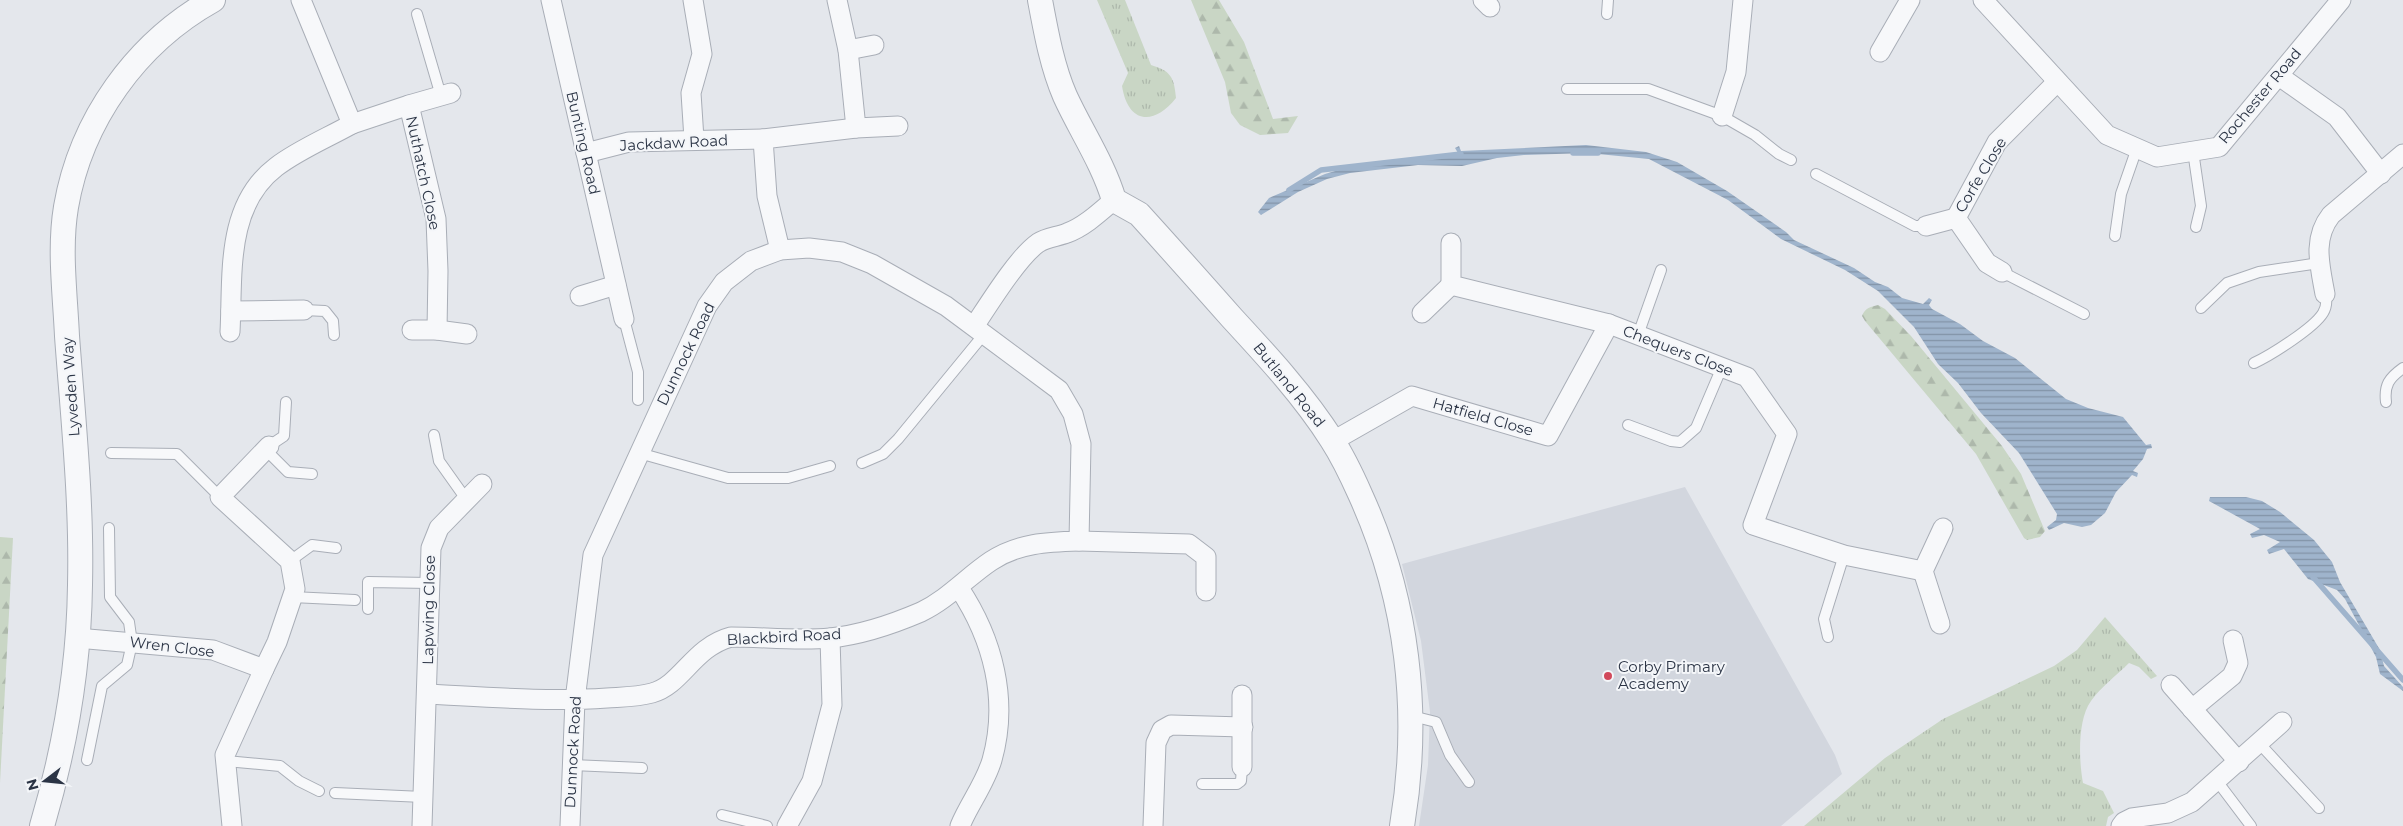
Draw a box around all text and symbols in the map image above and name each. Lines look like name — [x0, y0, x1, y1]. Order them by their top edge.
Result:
street label: Rochester Road — [2214, 44, 2305, 147]
street label: Bunting Road — [562, 89, 605, 196]
street label: Nuthatch Close — [402, 114, 445, 232]
street label: Jackdaw Road — [618, 130, 729, 155]
street label: Corfe Close — [1951, 134, 2010, 216]
street label: Dunnock Road — [652, 299, 719, 409]
street label: Chequers Close — [1620, 321, 1736, 380]
street label: Lyveden Way — [57, 336, 83, 437]
street label: Butland Road — [1249, 338, 1329, 431]
street label: Hatfield Close — [1431, 393, 1536, 440]
street label: Lapwing Close — [418, 555, 439, 665]
street label: Blackbird Road — [726, 624, 842, 649]
street label: Wren Close — [128, 632, 216, 661]
place label: Corby Primary Academy — [1618, 657, 1726, 693]
marker: Corby Primary Academy — [1602, 670, 1614, 682]
street label: Dunnock Road — [560, 695, 585, 809]
north arrow — [20, 756, 70, 806]
text: N — [22, 777, 43, 793]

